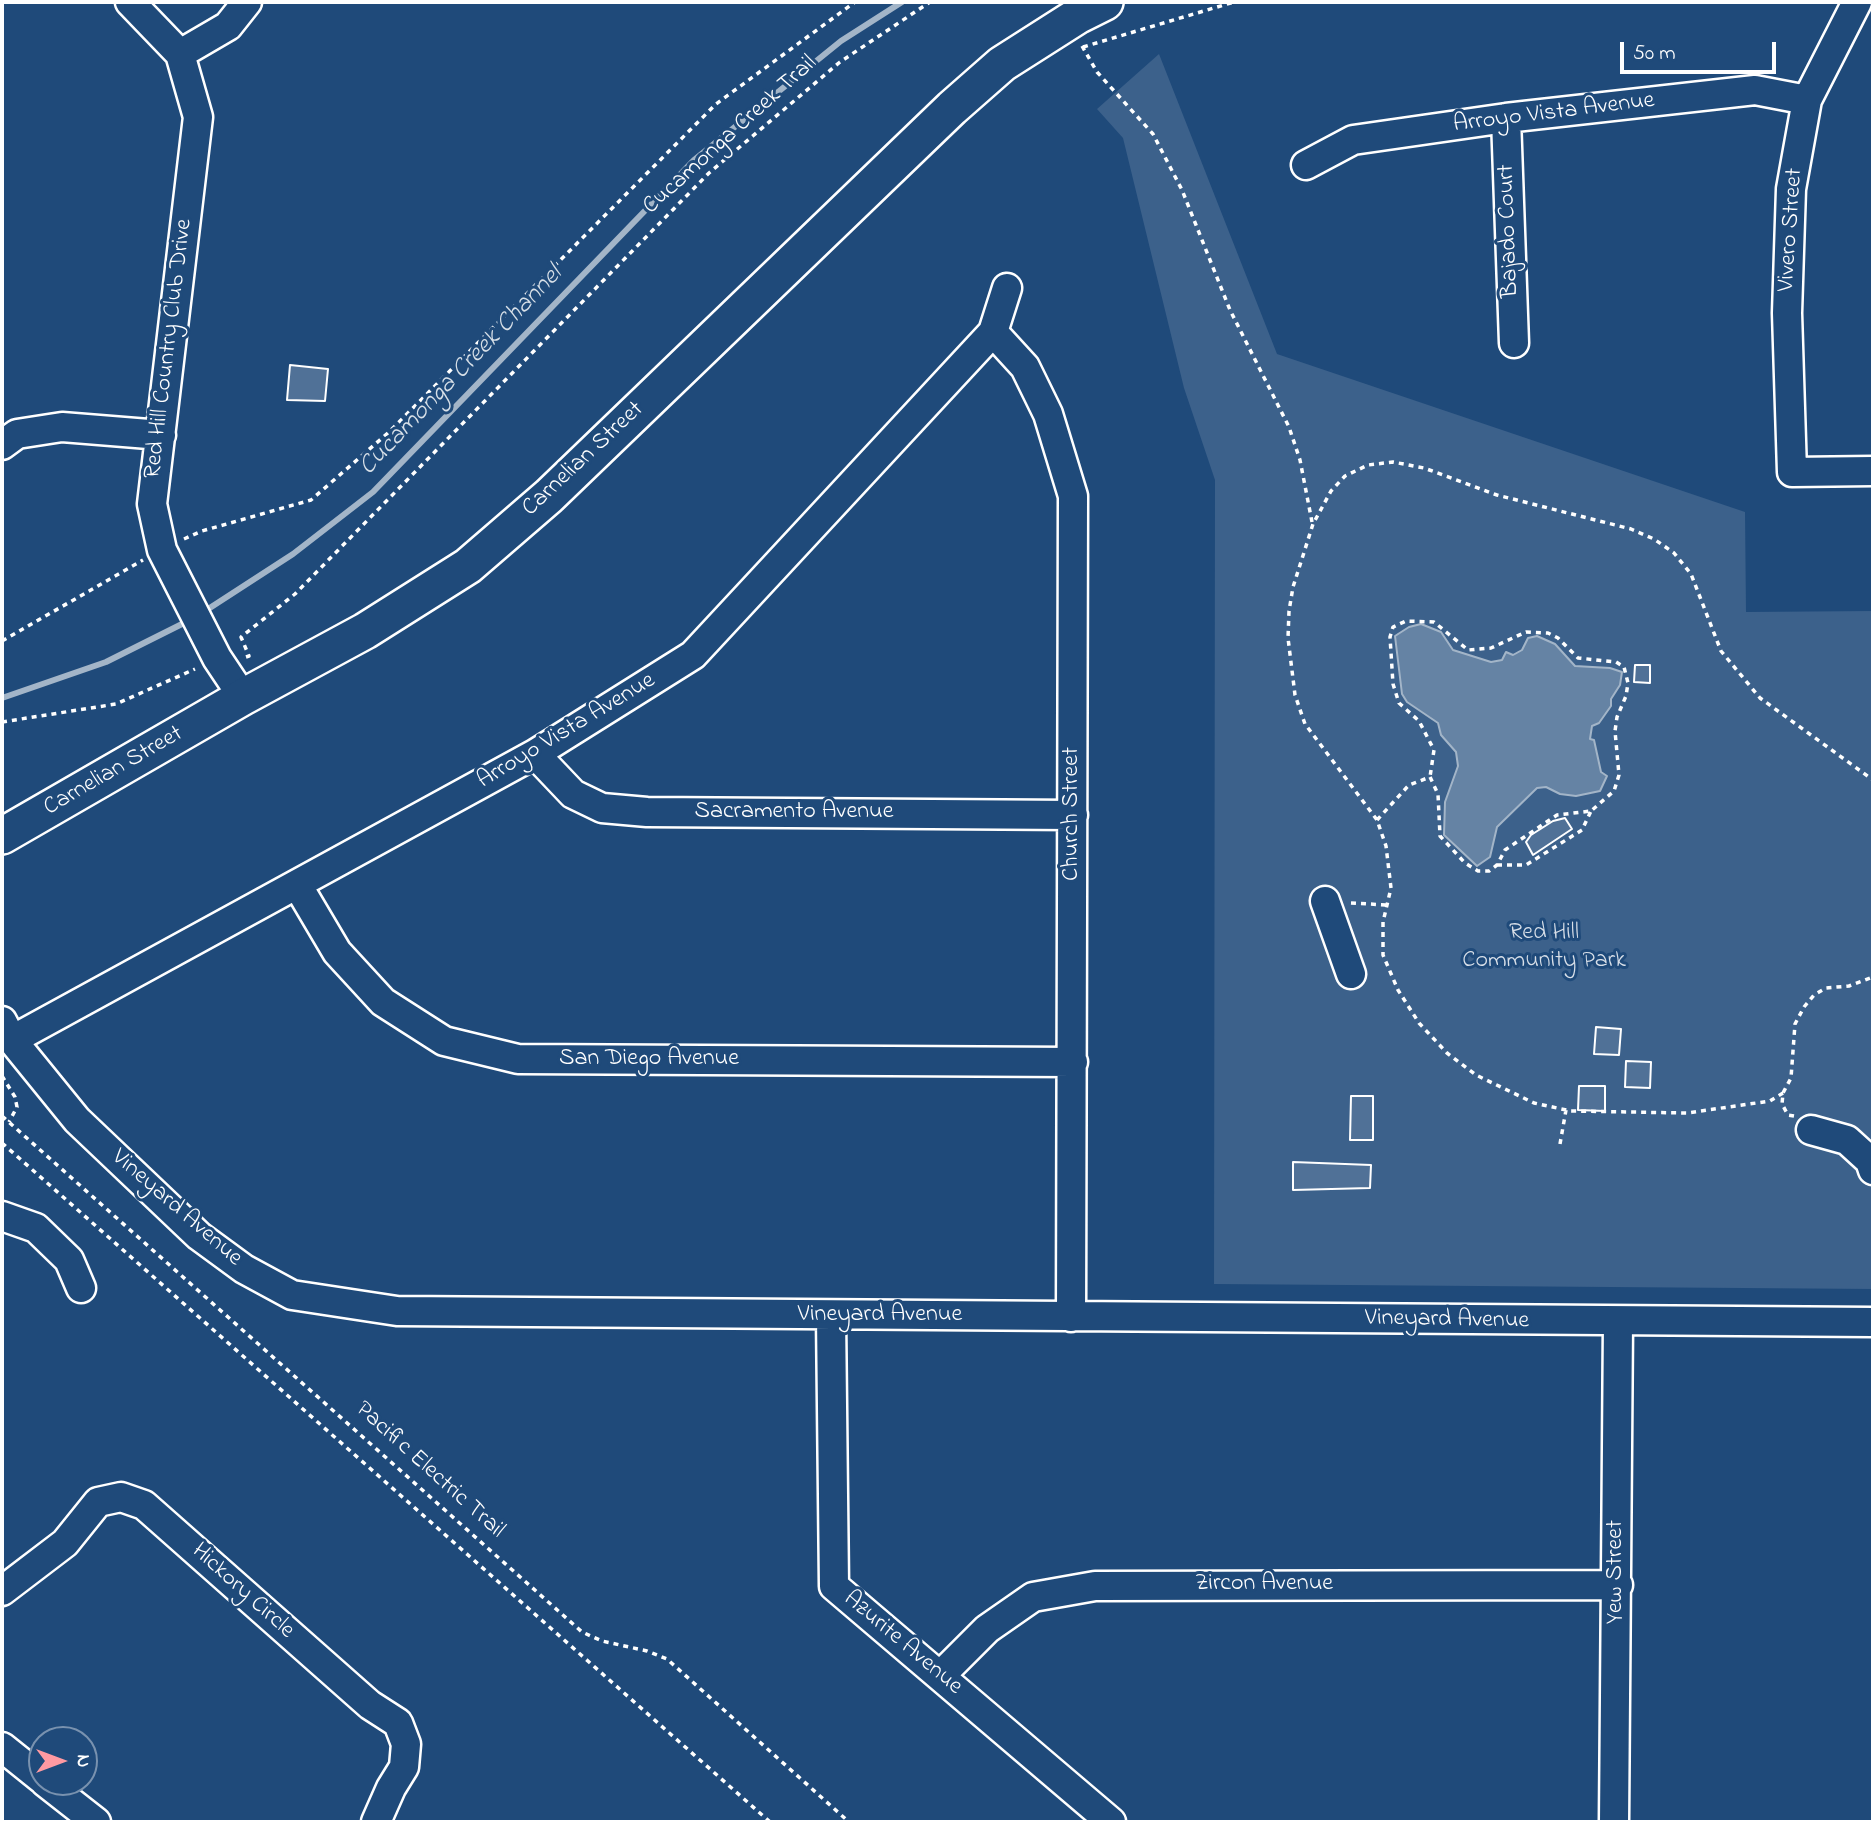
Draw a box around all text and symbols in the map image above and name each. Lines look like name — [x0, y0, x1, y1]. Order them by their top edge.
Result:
scale bar — [1623, 28, 1779, 72]
text: 50 m — [1633, 39, 1676, 69]
street label: Cucamonga Creek Trail — [638, 50, 824, 222]
street label: Arroyo Vista Avenue — [1452, 87, 1656, 141]
street label: Bajado Court — [1493, 164, 1527, 298]
street label: Vivero Street — [1773, 167, 1811, 293]
street label: Red Hill Country Club Drive — [140, 217, 200, 481]
water label: Cucamonga Creek Channel — [354, 261, 570, 483]
street label: Carnelian Street — [517, 396, 651, 524]
street label: Arroyo Vista Avenue — [473, 668, 661, 796]
street label: Carnelian Street — [39, 721, 189, 823]
street label: Church Street — [1059, 747, 1087, 881]
street label: Sacramento Avenue — [695, 799, 893, 827]
park label: Red Hill Community Park — [1462, 920, 1626, 976]
street label: San Diego Avenue — [559, 1046, 739, 1074]
street label: Vineyard Avenue — [105, 1144, 247, 1274]
street label: Vineyard Avenue — [798, 1302, 962, 1330]
street label: Vineyard Avenue — [1365, 1305, 1529, 1337]
street label: Pacific Electric Trail — [348, 1396, 510, 1546]
street label: Yew Street — [1603, 1520, 1631, 1624]
street label: Hickory Circle — [184, 1538, 300, 1646]
street label: Zircon Avenue — [1195, 1571, 1333, 1599]
street label: Azurite Avenue — [837, 1586, 967, 1702]
north arrow — [28, 1726, 98, 1796]
text: N — [69, 1755, 96, 1767]

